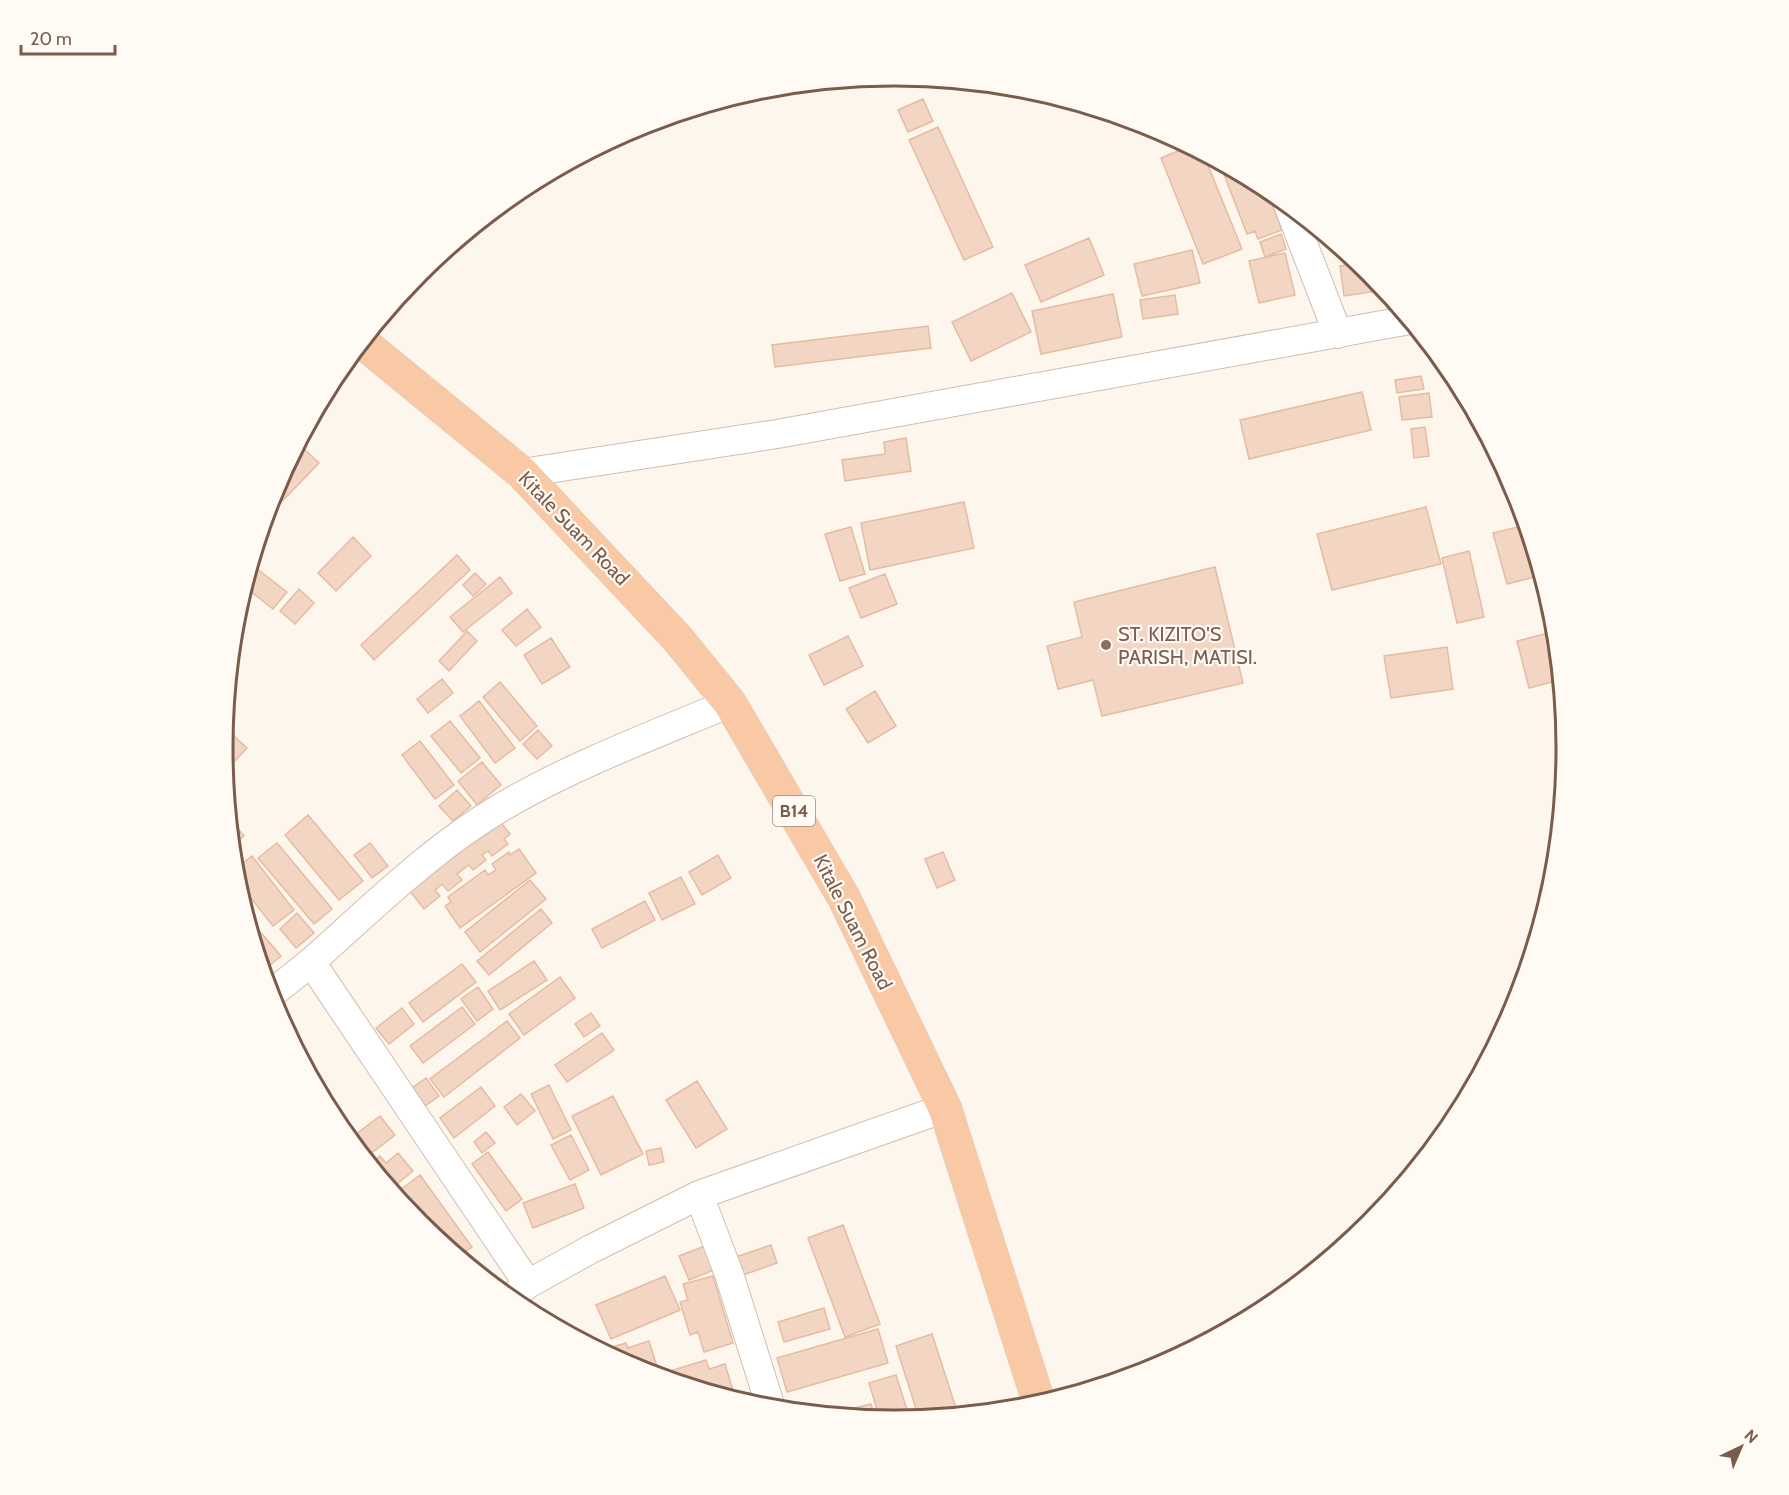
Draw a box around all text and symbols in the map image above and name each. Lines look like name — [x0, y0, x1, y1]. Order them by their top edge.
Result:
scale bar — [21, 18, 116, 56]
text: 20 m — [30, 28, 72, 50]
street label: Kitale Suam Road — [514, 466, 634, 590]
place label: ST. KIZITO'S PARISH, MATISI. — [1118, 622, 1257, 669]
marker: ST. KIZITO'S PARISH, MATISI. — [1099, 638, 1113, 652]
road number: B14 — [773, 796, 815, 826]
street label: Kitale Suam Road — [809, 850, 897, 994]
north arrow — [1711, 1417, 1771, 1477]
text: N — [1740, 1426, 1762, 1447]

